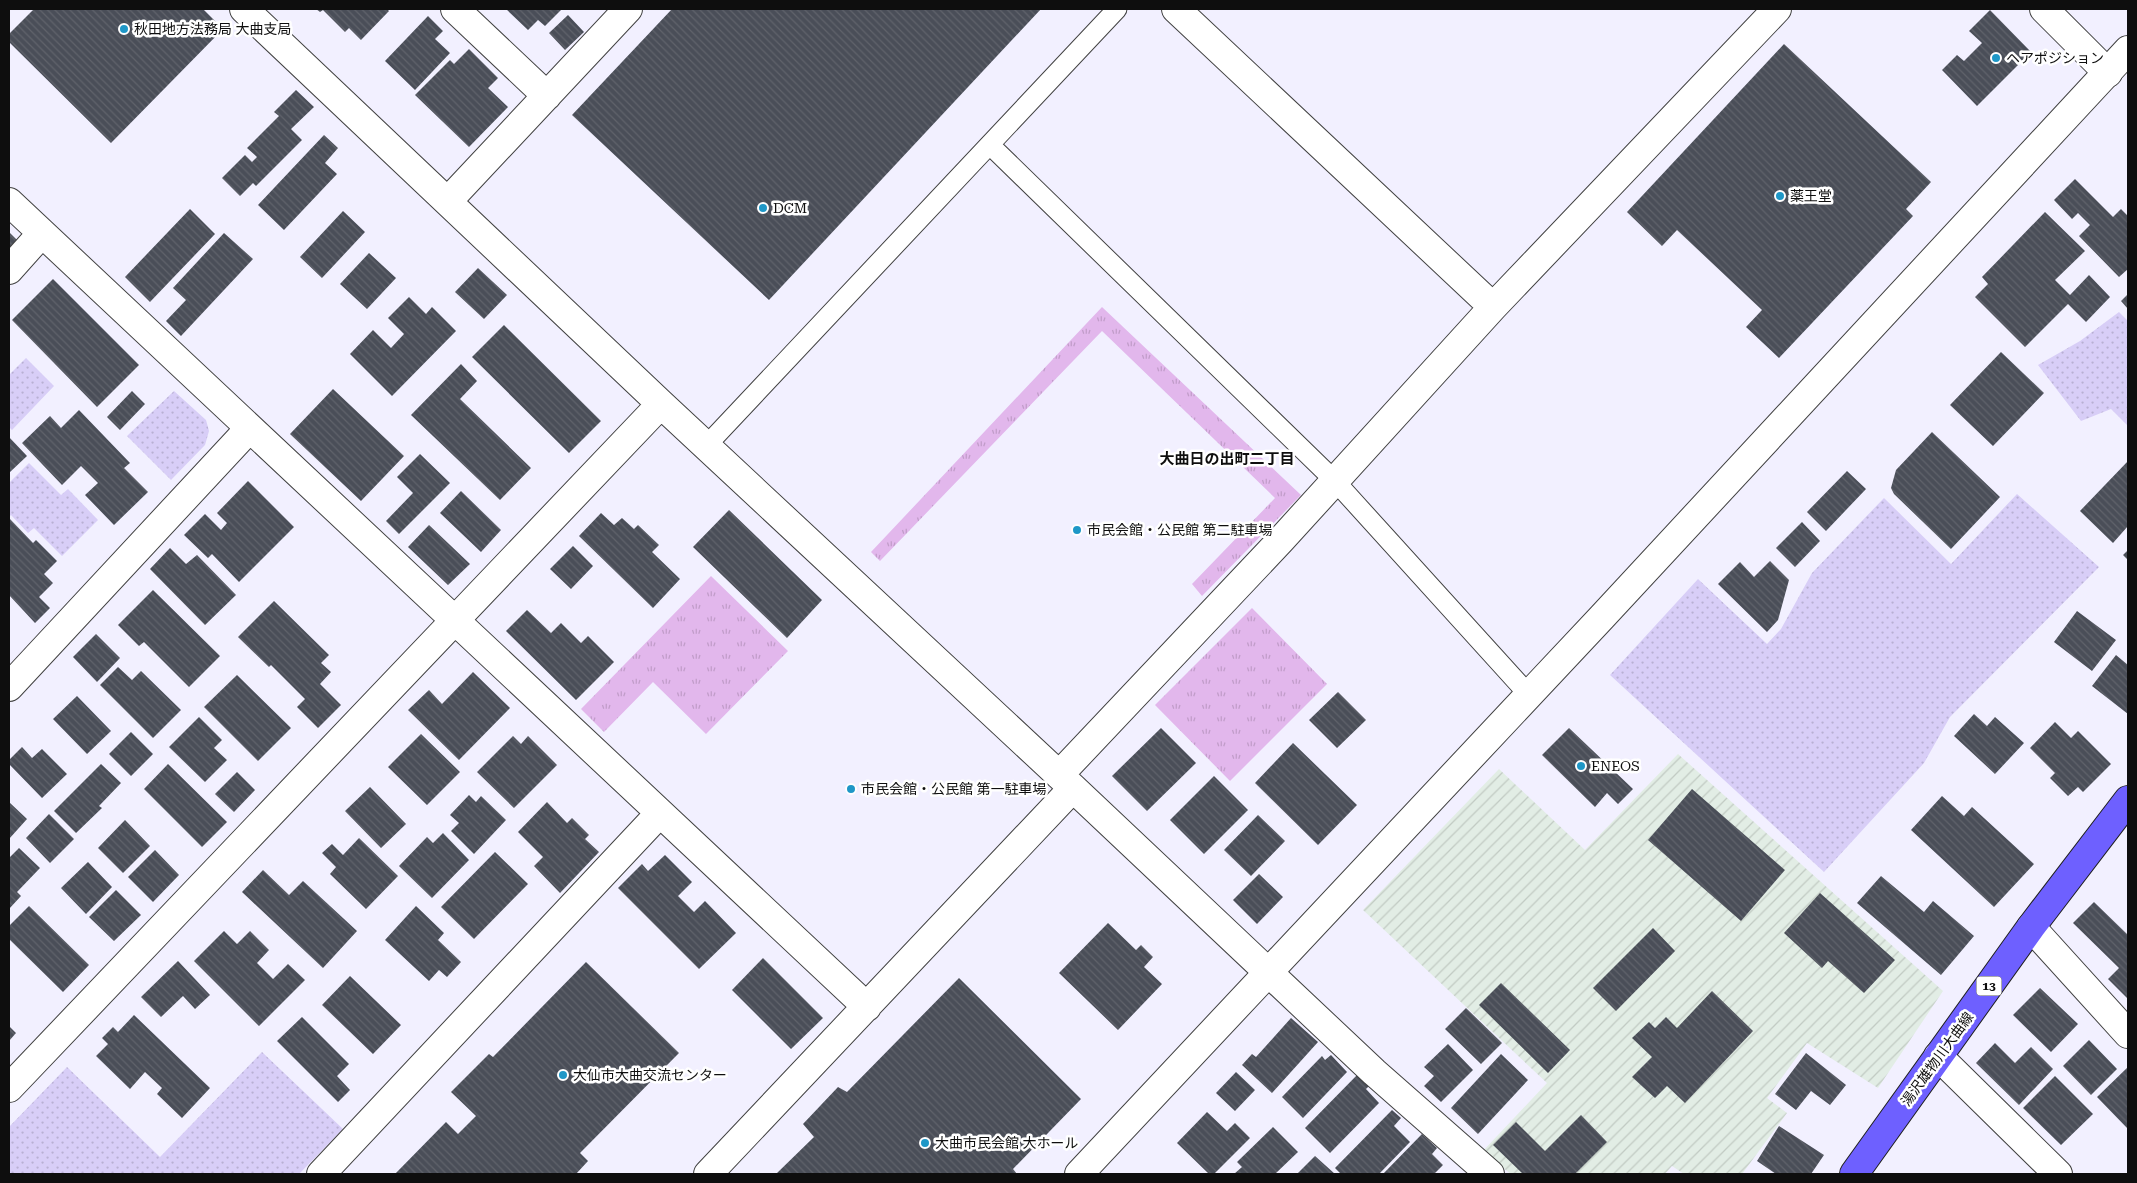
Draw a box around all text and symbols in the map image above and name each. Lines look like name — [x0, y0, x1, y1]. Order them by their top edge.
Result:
place label: 秋田地方法務局 大曲支局 — [134, 21, 292, 37]
marker: 秋田地方法務局 大曲支局 — [118, 23, 130, 35]
place label: ヘアポジション — [2006, 50, 2104, 66]
marker: ヘアポジション — [1990, 52, 2002, 64]
place label: 薬王堂 — [1790, 188, 1832, 204]
marker: 薬王堂 — [1774, 190, 1786, 202]
place label: DCM — [773, 200, 807, 216]
marker: DCM — [757, 202, 769, 214]
district label: 大曲日の出町二丁目 — [1159, 450, 1295, 468]
place label: 市民会館・公民館 第二駐車場 — [1087, 522, 1273, 538]
marker: 市民会館・公民館 第二駐車場 — [1071, 524, 1083, 536]
place label: ENEOS — [1591, 758, 1640, 774]
marker: ENEOS — [1575, 760, 1587, 772]
place label: 市民会館・公民館 第一駐車場 — [861, 781, 1047, 797]
marker: 市民会館・公民館 第一駐車場 — [845, 783, 857, 795]
road number: 13 — [1976, 976, 2002, 996]
street label: 湯沢雄物川大曲線 — [1898, 1009, 1976, 1109]
place label: 大仙市大曲交流センター — [573, 1067, 727, 1083]
marker: 大仙市大曲交流センター — [557, 1069, 569, 1081]
place label: 大曲市民会館 大ホール — [935, 1135, 1079, 1151]
marker: 大曲市民会館 大ホール — [919, 1137, 931, 1149]

